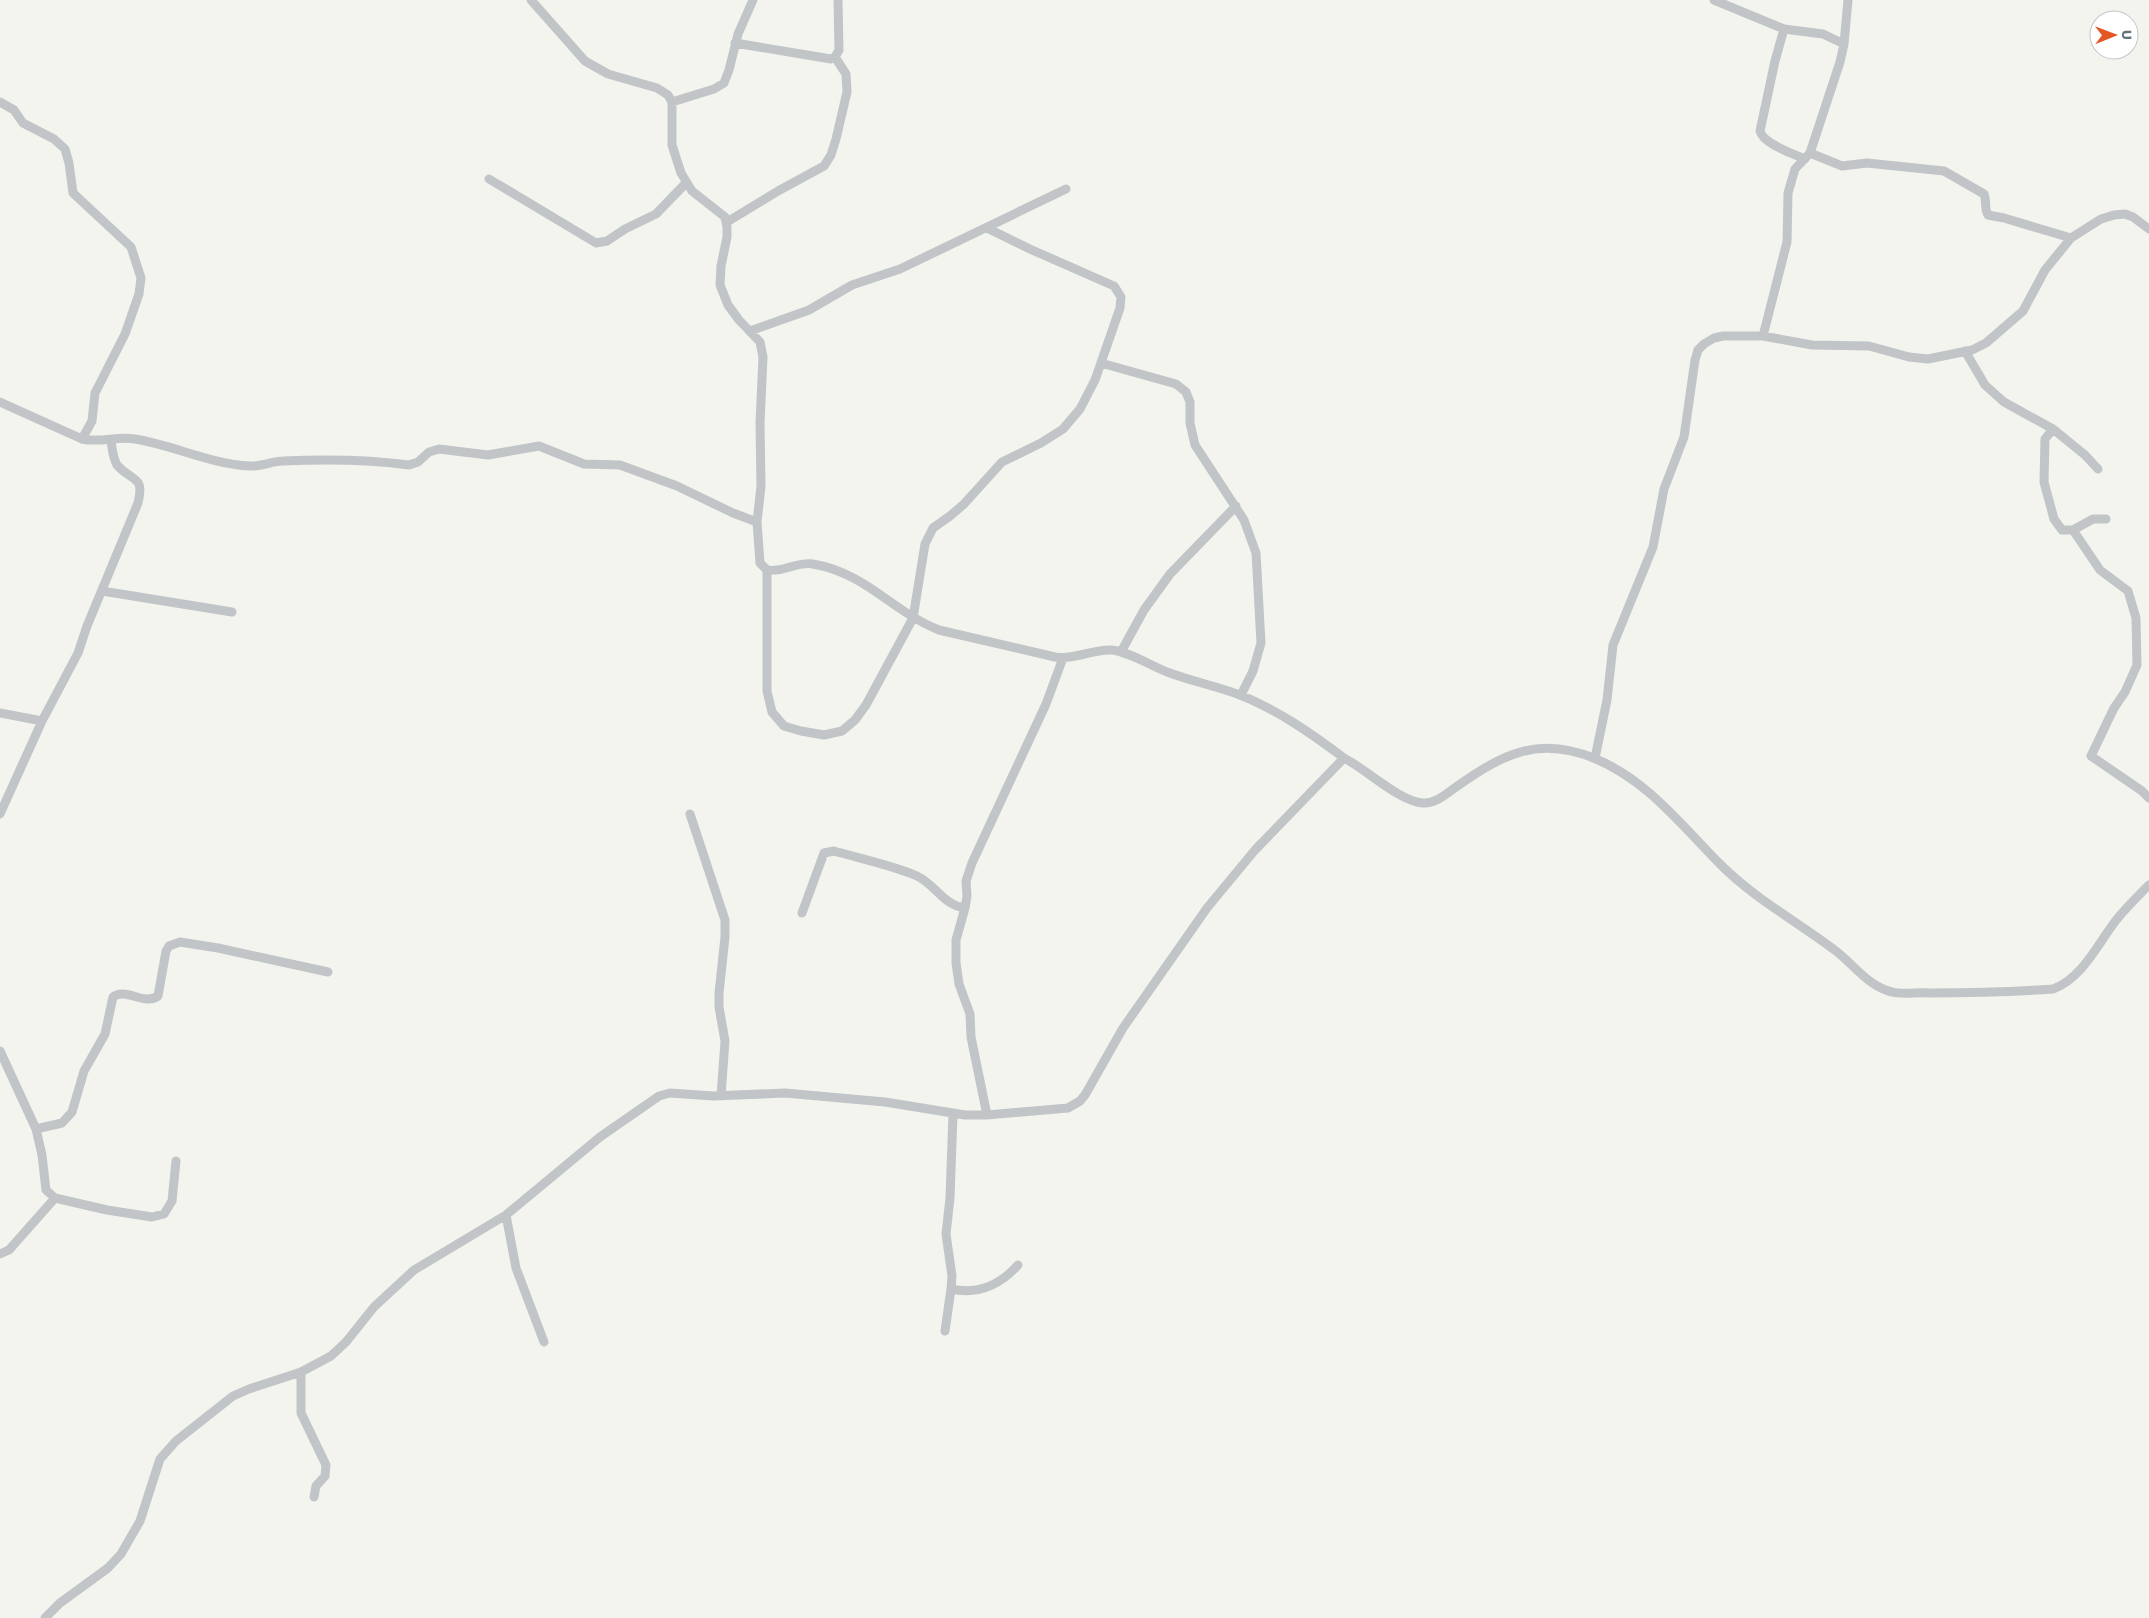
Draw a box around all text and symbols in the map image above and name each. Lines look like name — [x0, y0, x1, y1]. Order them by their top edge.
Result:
north arrow — [2089, 10, 2139, 60]
text: U — [2119, 30, 2135, 40]

